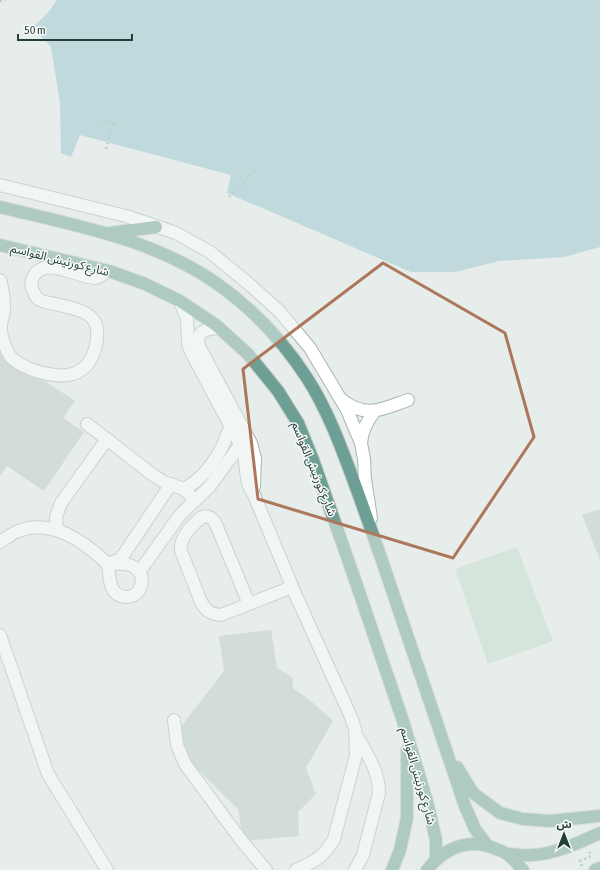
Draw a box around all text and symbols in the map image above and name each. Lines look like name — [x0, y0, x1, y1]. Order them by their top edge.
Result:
scale bar — [18, 16, 132, 42]
text: 50 m — [24, 23, 46, 37]
street label: شارع كورنيش القواسم — [9, 241, 111, 281]
street label: شارع كورنيش القواسم — [287, 420, 339, 519]
street label: شارع كورنيش القواسم — [395, 726, 439, 827]
north arrow — [544, 814, 584, 854]
text: ش — [556, 818, 572, 831]

